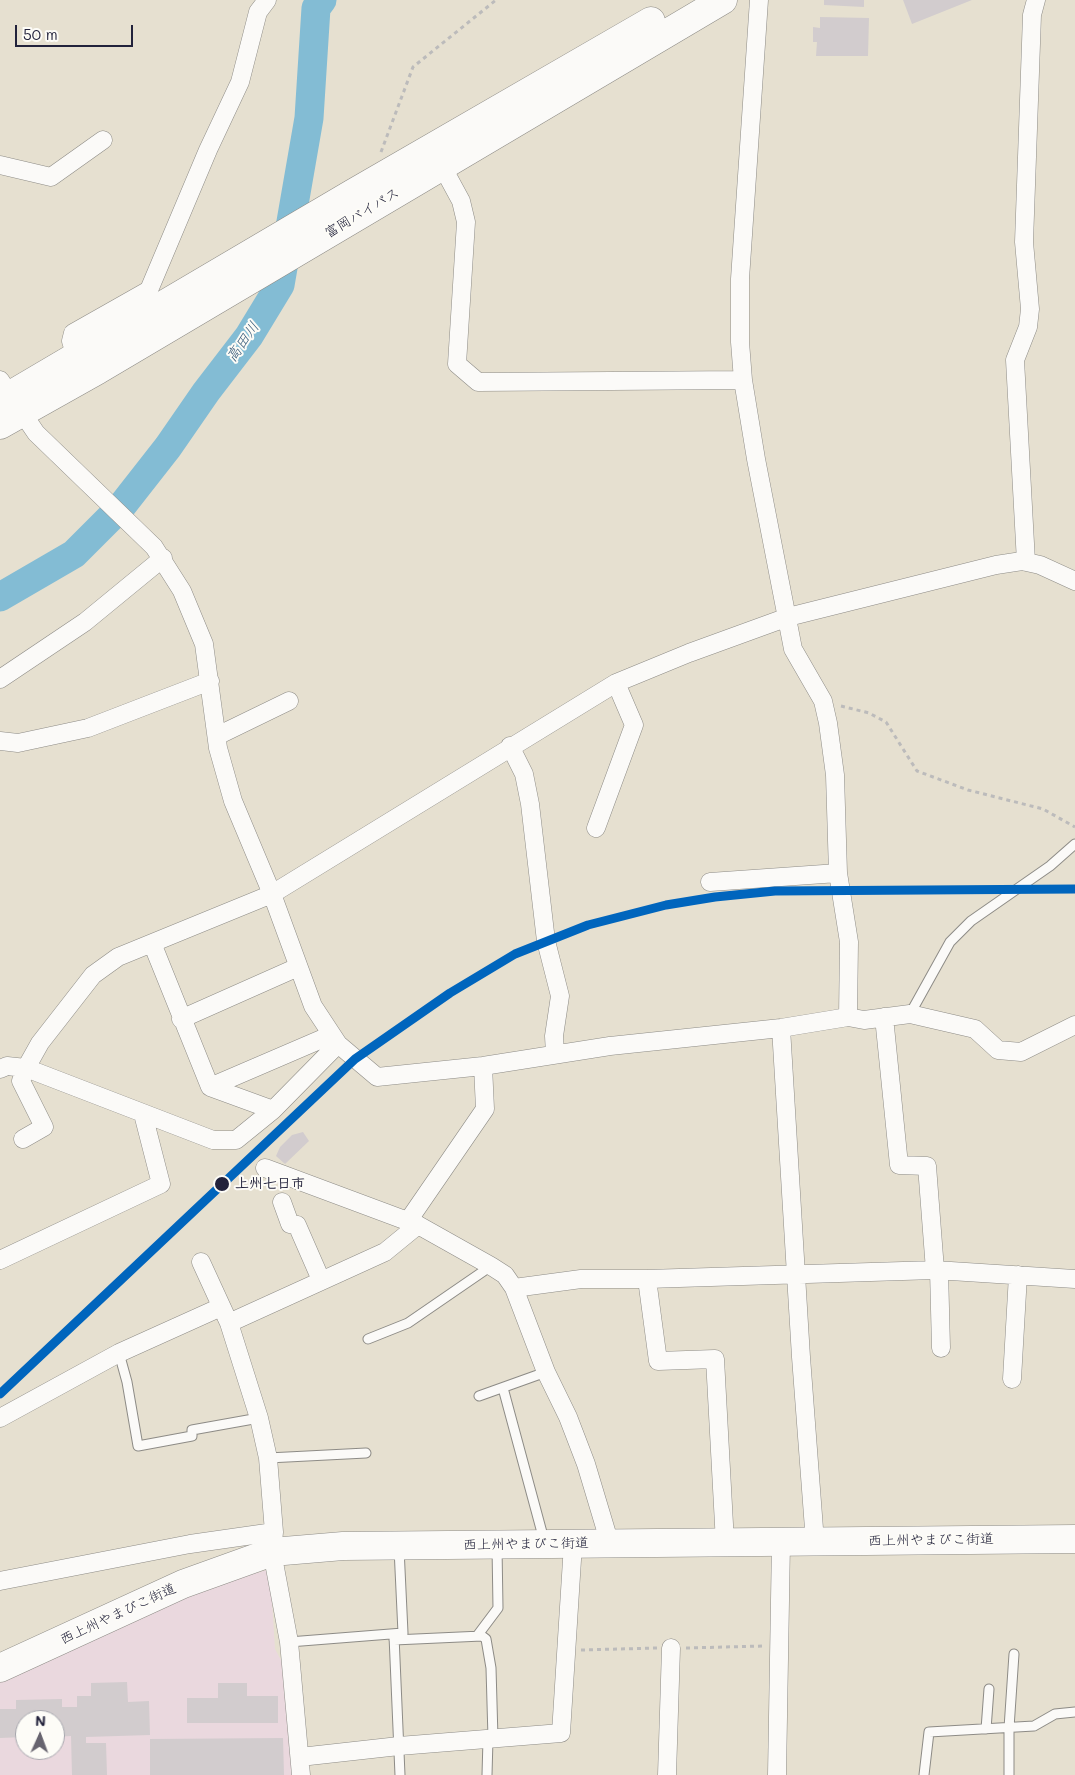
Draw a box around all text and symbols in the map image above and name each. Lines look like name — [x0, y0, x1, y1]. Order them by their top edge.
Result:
scale bar — [18, 15, 135, 47]
text: 50 m — [23, 24, 58, 44]
street label: 富岡バイパス — [322, 184, 402, 242]
water label: 高田川 — [223, 318, 263, 366]
marker: 上州七日市 — [213, 1175, 231, 1193]
place label: 上州七日市 — [235, 1176, 305, 1192]
street label: 西上州やまびこ街道 — [868, 1531, 994, 1549]
street label: 西上州やまびこ街道 — [463, 1535, 589, 1553]
street label: 西上州やまびこ街道 — [57, 1580, 179, 1648]
north arrow — [15, 1710, 65, 1760]
text: N — [35, 1711, 46, 1730]

